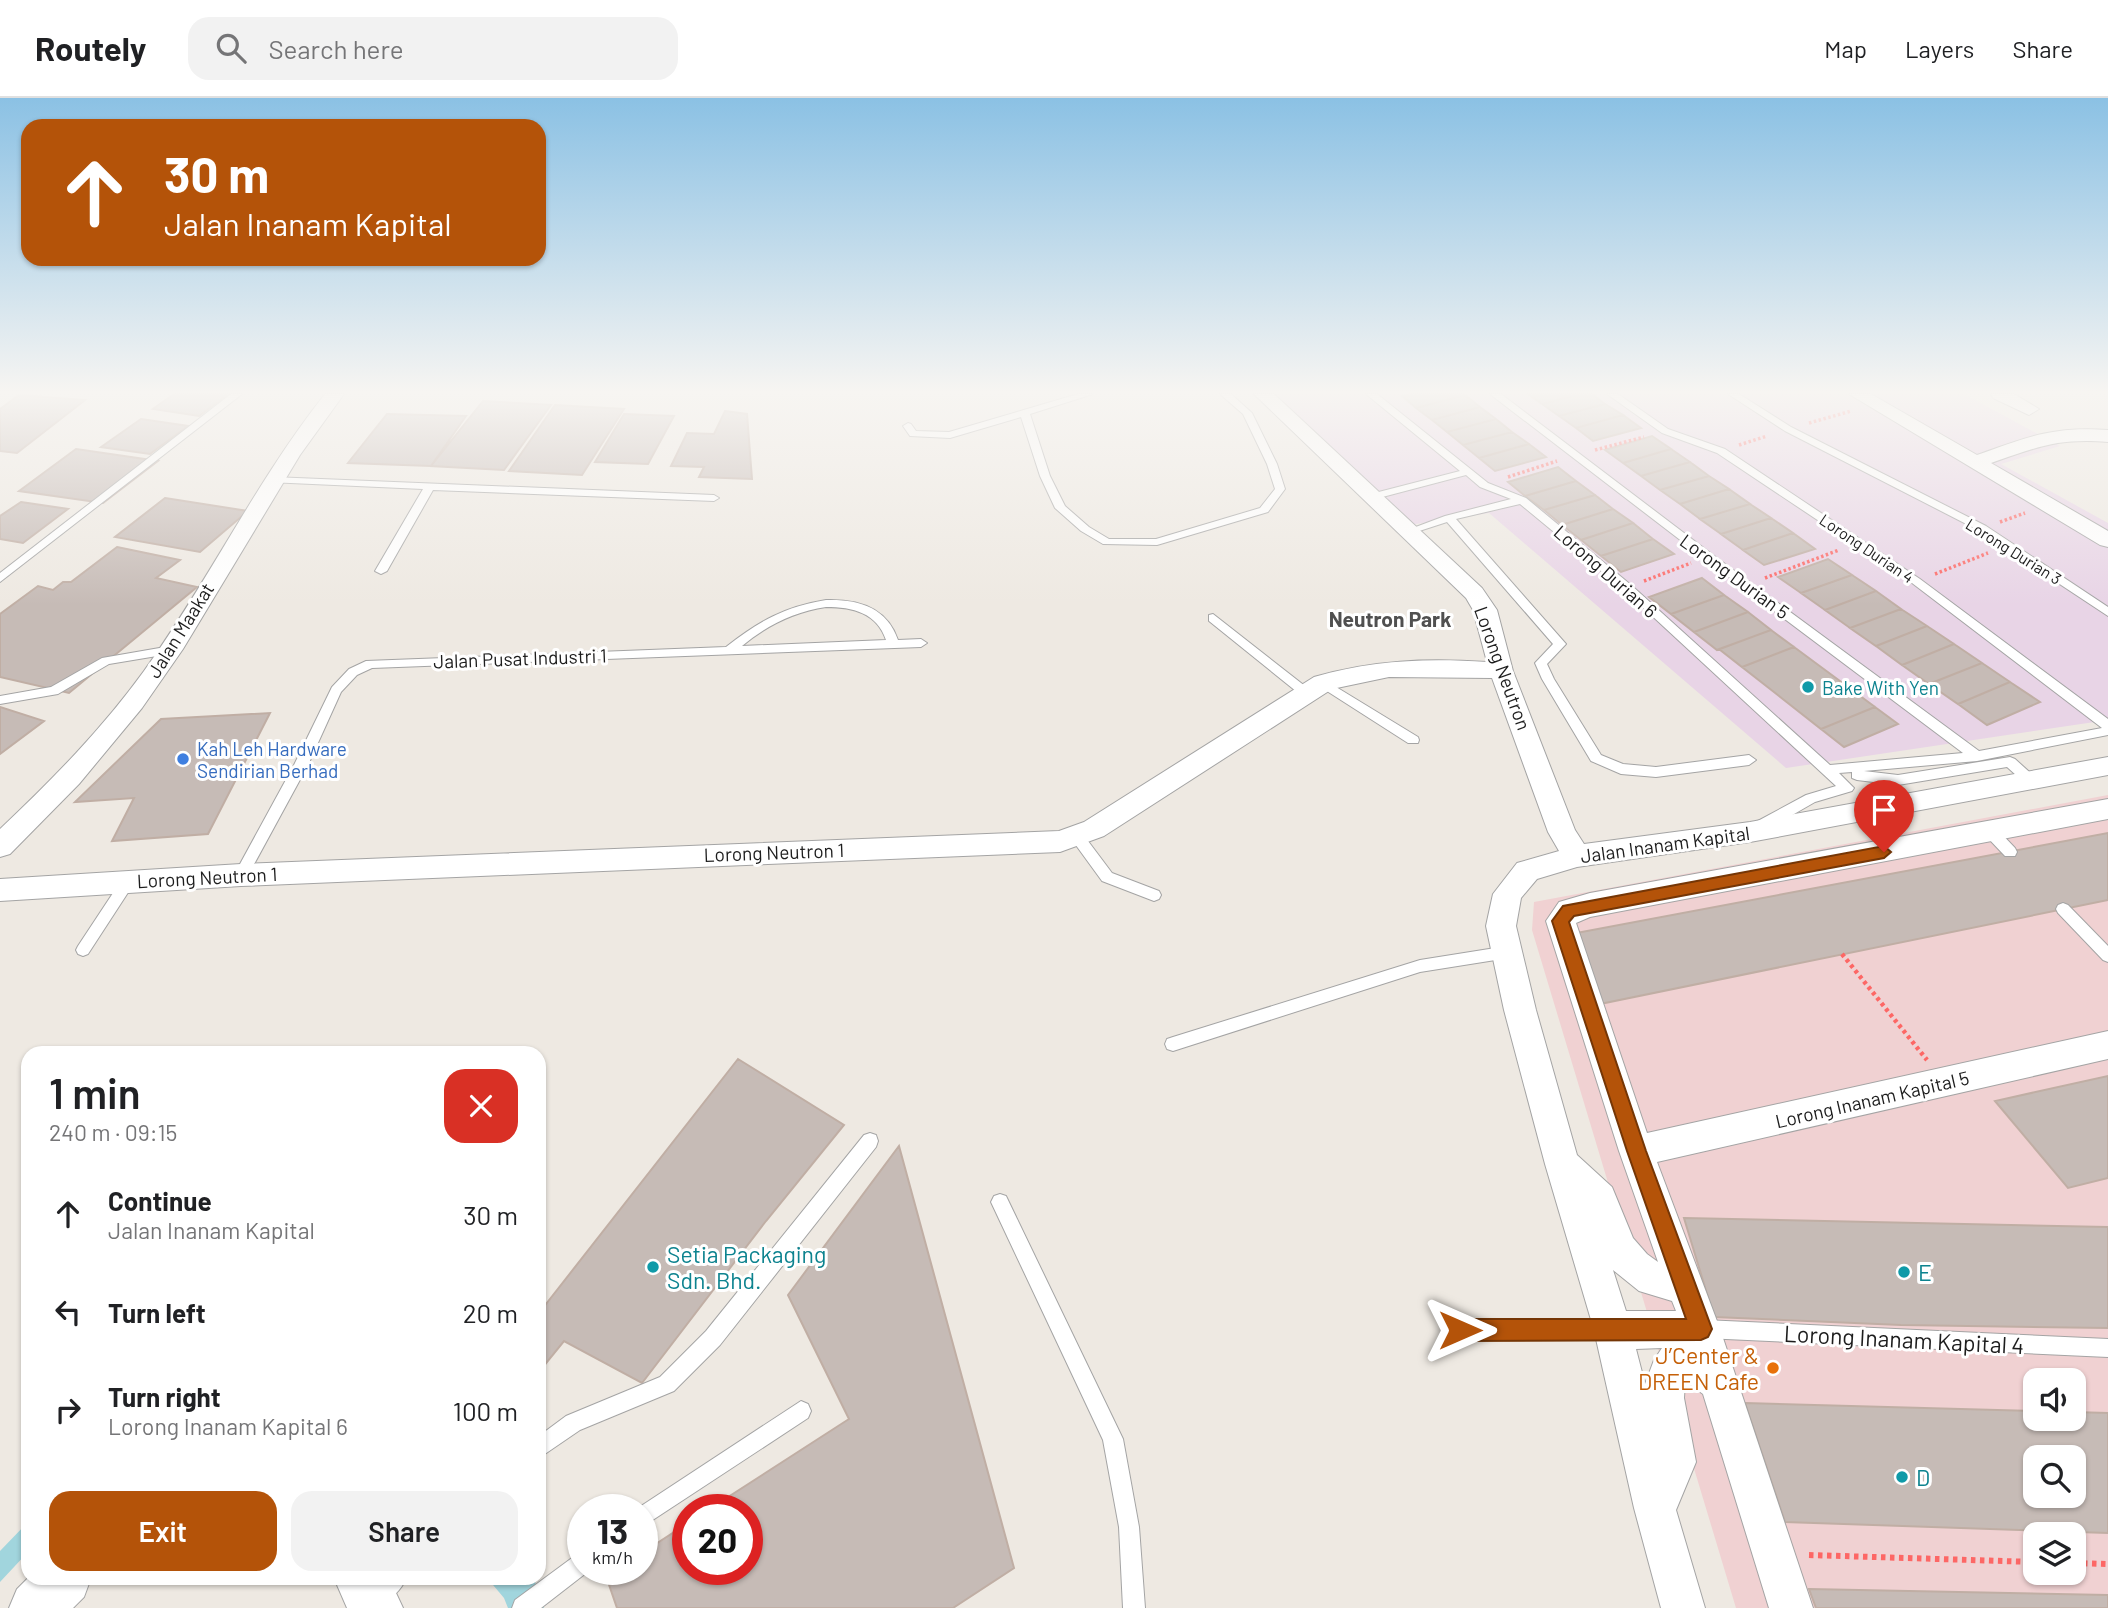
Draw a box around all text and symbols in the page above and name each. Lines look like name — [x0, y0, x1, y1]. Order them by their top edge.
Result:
search box — [188, 17, 678, 80]
text: Routely — [35, 28, 146, 68]
icon: search — [212, 29, 250, 67]
text: Search here — [268, 33, 404, 64]
text: Map — [1824, 34, 1867, 63]
text: Layers — [1905, 34, 1974, 63]
text: Share — [2012, 34, 2073, 63]
text: 30 m — [164, 144, 269, 203]
icon: ahead — [49, 147, 140, 238]
text: Jalan Inanam Kapital — [164, 204, 452, 242]
street label: Lorong Durian 4 — [1816, 509, 1918, 587]
street label: Lorong Durian 3 — [1963, 514, 2065, 588]
street label: Lorong Durian 6 — [1550, 520, 1662, 622]
street label: Lorong Durian 5 — [1676, 529, 1794, 623]
street label: Jalan Maakat — [142, 578, 218, 682]
street label: Lorong Neutron — [1470, 603, 1536, 733]
district label: Neutron Park — [1329, 606, 1451, 631]
street label: Jalan Pusat Industri 1 — [433, 643, 607, 673]
place label: Bake With Yen — [1822, 676, 1939, 699]
marker: Bake With Yen — [1800, 679, 1816, 695]
place label: Kah Leh Hardware Sendirian Berhad — [197, 737, 347, 782]
marker: Kah Leh Hardware Sendirian Berhad — [175, 751, 191, 767]
pin — [1854, 780, 1914, 852]
icon: arrive — [1865, 791, 1903, 829]
street label: Jalan Inanam Kapital — [1579, 821, 1751, 867]
street label: Lorong Neutron 1 — [703, 838, 845, 866]
street label: Lorong Neutron 1 — [136, 862, 278, 892]
street label: Lorong Inanam Kapital 5 — [1773, 1066, 1971, 1132]
text: 1 min — [49, 1067, 141, 1117]
button: close — [444, 1069, 518, 1143]
text: 240 m · 09:15 — [49, 1118, 177, 1146]
text: Continue — [108, 1185, 212, 1216]
icon: ahead — [49, 1195, 87, 1233]
text: 30 m — [463, 1199, 518, 1230]
text: Jalan Inanam Kapital — [108, 1216, 315, 1244]
place label: Setia Packaging Sdn. Bhd. — [667, 1240, 826, 1294]
place label: E — [1918, 1258, 1932, 1286]
marker: Setia Packaging Sdn. Bhd. — [645, 1259, 661, 1275]
marker: E — [1896, 1264, 1912, 1280]
icon: left — [49, 1293, 87, 1331]
position arrow — [1423, 1293, 1497, 1367]
text: Turn left — [108, 1297, 206, 1328]
text: 20 m — [463, 1297, 518, 1328]
street label: Lorong Inanam Kapital 4 — [1783, 1319, 2025, 1359]
place label: J’Center & DREEN Cafe — [1638, 1341, 1759, 1395]
marker: J’Center & DREEN Cafe — [1765, 1360, 1781, 1376]
map controls — [2023, 1368, 2086, 1585]
button: sound — [2023, 1368, 2086, 1431]
text: Turn right — [108, 1381, 221, 1412]
icon: right — [49, 1391, 87, 1429]
text: 100 m — [453, 1395, 518, 1426]
text: Lorong Inanam Kapital 6 — [108, 1412, 348, 1440]
button: search — [2023, 1445, 2086, 1508]
place label: D — [1916, 1463, 1930, 1491]
marker: D — [1894, 1469, 1910, 1485]
button: Exit — [49, 1491, 277, 1571]
button: Share — [291, 1491, 518, 1571]
speed limit sign: 20 — [672, 1494, 763, 1585]
text: 13 — [597, 1509, 628, 1551]
button: layers — [2023, 1522, 2086, 1585]
text: km/h — [592, 1546, 633, 1568]

